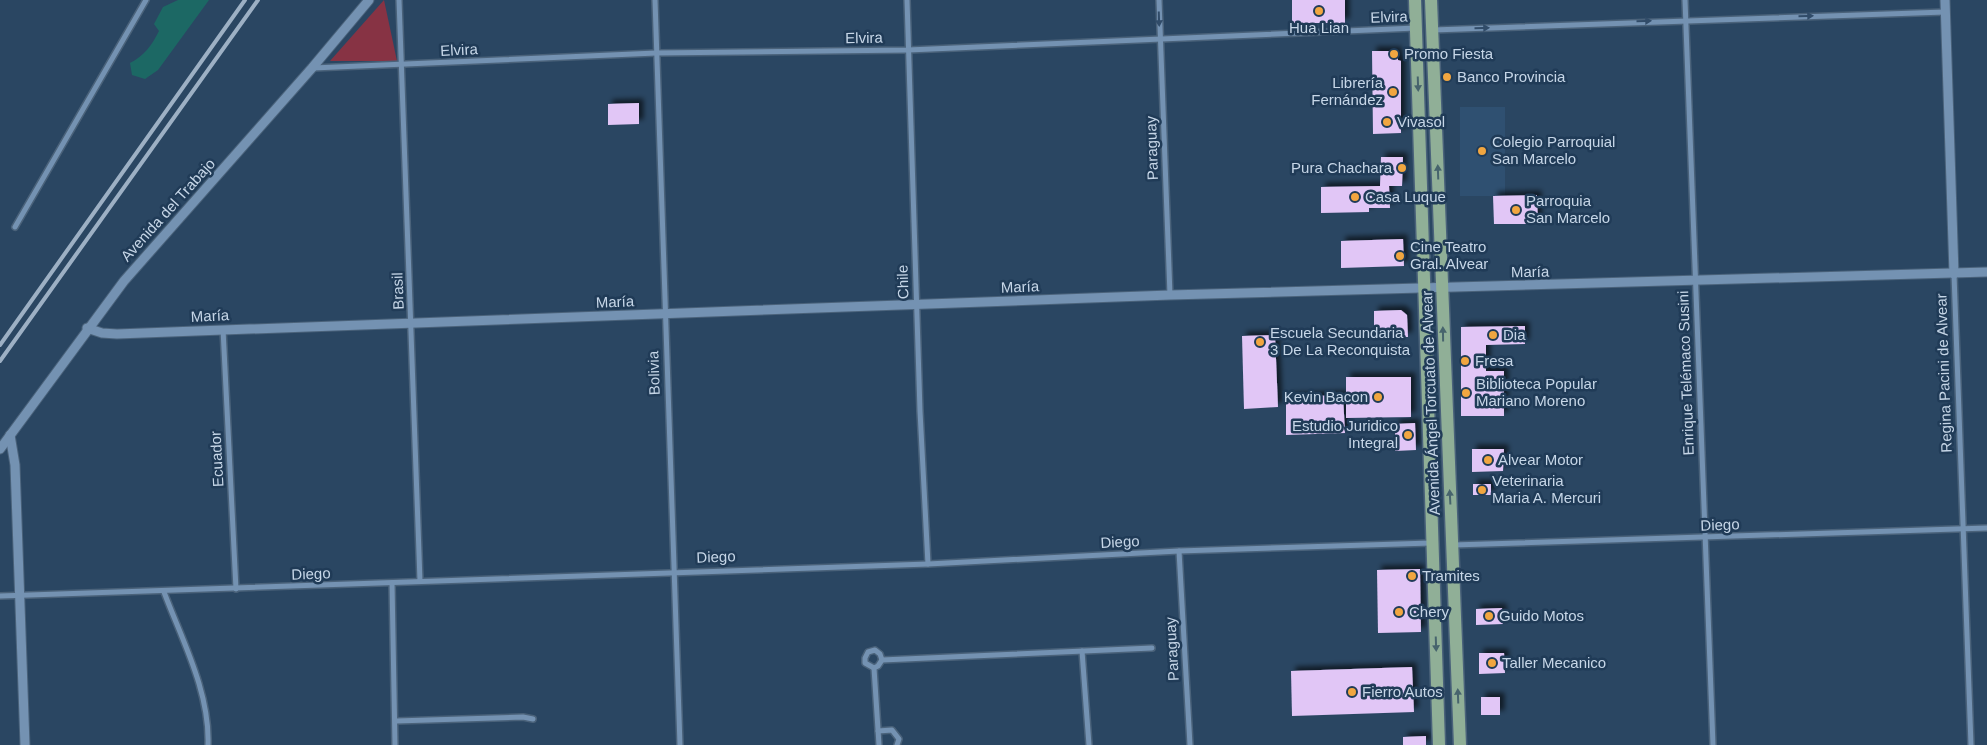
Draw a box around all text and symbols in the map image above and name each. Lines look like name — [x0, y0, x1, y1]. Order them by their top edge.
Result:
marker: Hua Lian — [1313, 5, 1325, 17]
street label: Elvira — [1370, 7, 1409, 26]
one-way arrow — [1156, 12, 1164, 28]
one-way arrow — [1799, 12, 1815, 20]
one-way arrow — [1636, 17, 1652, 25]
place label: Hua Lian — [1289, 19, 1349, 36]
one-way arrow — [1474, 23, 1490, 31]
street label: Elvira — [845, 29, 884, 46]
street label: Elvira — [440, 40, 479, 59]
place label: Promo Fiesta — [1404, 45, 1494, 62]
marker: Promo Fiesta — [1388, 48, 1400, 60]
place label: Banco Provincia — [1457, 68, 1566, 85]
marker: Banco Provincia — [1441, 71, 1453, 83]
place label: Librería Fernández — [1311, 74, 1384, 108]
one-way arrow — [1414, 76, 1422, 92]
marker: Librería Fernández — [1387, 86, 1399, 98]
place label: Vivasol — [1397, 113, 1445, 130]
street label: Paraguay — [1142, 115, 1161, 180]
marker: Vivasol — [1381, 116, 1393, 128]
place label: Colegio Parroquial San Marcelo — [1492, 133, 1615, 167]
marker: Colegio Parroquial San Marcelo — [1476, 145, 1488, 157]
street label: Avenida del Trabajo — [117, 155, 218, 265]
place label: Pura Chachara — [1291, 159, 1393, 176]
marker: Pura Chachara — [1396, 162, 1408, 174]
one-way arrow — [1434, 164, 1442, 180]
place label: Casa Luque — [1365, 188, 1446, 205]
marker: Casa Luque — [1349, 191, 1361, 203]
place label: Parroquia San Marcelo — [1526, 192, 1610, 226]
marker: Parroquia San Marcelo — [1510, 204, 1522, 216]
place label: Cine Teatro Gral. Alvear — [1410, 238, 1488, 272]
marker: Cine Teatro Gral. Alvear — [1394, 250, 1406, 262]
street label: María — [1511, 263, 1550, 280]
street label: Chile — [893, 265, 912, 299]
street label: Brasil — [388, 272, 407, 310]
street label: María — [1001, 277, 1040, 296]
street label: Avenida Ángel Torcuato de Alvear — [1418, 290, 1443, 516]
street label: Enrique Telémaco Susini — [1674, 290, 1697, 456]
street label: María — [596, 292, 635, 311]
street label: Regina Pacini de Alvear — [1932, 293, 1955, 453]
street label: María — [190, 306, 230, 325]
place label: Escuela Secundaria 3 De La Reconquista — [1270, 324, 1411, 358]
one-way arrow — [1439, 326, 1447, 342]
place label: Dia — [1503, 326, 1526, 343]
marker: Dia — [1487, 329, 1499, 341]
marker: Escuela Secundaria 3 De La Reconquista — [1254, 336, 1266, 348]
street label: Bolivia — [644, 350, 663, 395]
place label: Fresa — [1475, 352, 1514, 369]
marker: Fresa — [1459, 355, 1471, 367]
place label: Biblioteca Popular Mariano Moreno — [1476, 375, 1597, 409]
marker: Biblioteca Popular Mariano Moreno — [1460, 387, 1472, 399]
place label: Kevin Bacon — [1284, 388, 1368, 405]
marker: Kevin Bacon — [1372, 391, 1384, 403]
place label: Estudio Juridico Integral — [1292, 417, 1398, 451]
marker: Estudio Juridico Integral — [1402, 429, 1414, 441]
street label: Ecuador — [207, 431, 226, 487]
place label: Alvear Motor — [1498, 451, 1583, 468]
marker: Alvear Motor — [1482, 454, 1494, 466]
place label: Veterinaria Maria A. Mercuri — [1492, 472, 1601, 506]
marker: Veterinaria Maria A. Mercuri — [1476, 484, 1488, 496]
one-way arrow — [1446, 489, 1454, 505]
street label: Diego — [1700, 515, 1740, 534]
street label: Diego — [1100, 532, 1140, 551]
street label: Diego — [696, 547, 736, 566]
street label: Diego — [291, 564, 331, 583]
place label: Tramites — [1422, 567, 1480, 584]
marker: Tramites — [1406, 570, 1418, 582]
place label: Chery — [1409, 603, 1450, 620]
marker: Chery — [1393, 606, 1405, 618]
place label: Guido Motos — [1499, 607, 1584, 624]
marker: Guido Motos — [1483, 610, 1495, 622]
street label: Paraguay — [1161, 616, 1182, 682]
one-way arrow — [1432, 636, 1440, 652]
place label: Taller Mecanico — [1502, 654, 1606, 671]
marker: Taller Mecanico — [1486, 657, 1498, 669]
place label: Fierro Autos — [1362, 683, 1443, 700]
marker: Fierro Autos — [1346, 686, 1358, 698]
one-way arrow — [1454, 688, 1462, 704]

